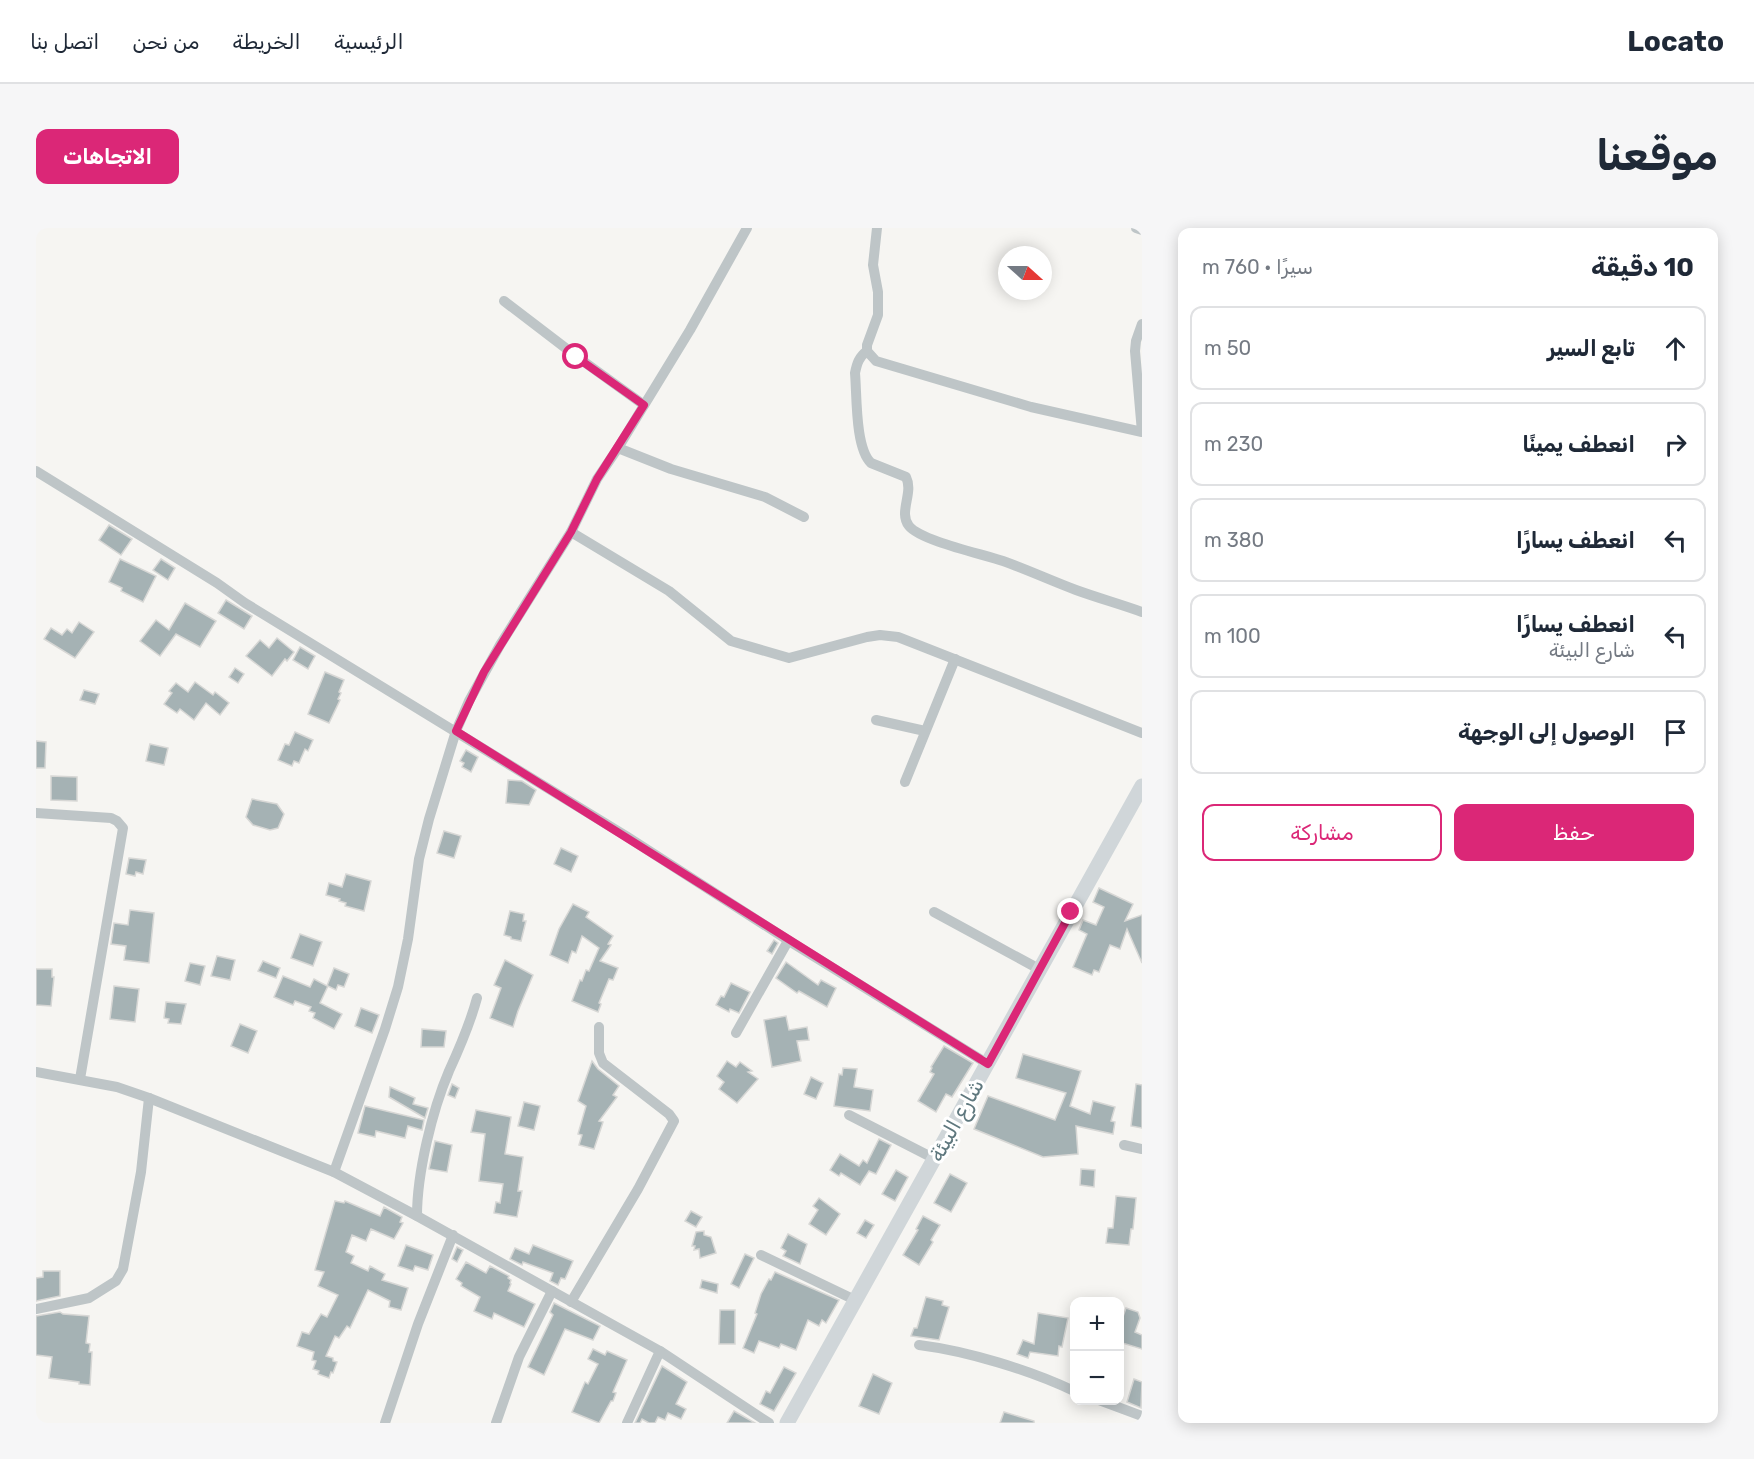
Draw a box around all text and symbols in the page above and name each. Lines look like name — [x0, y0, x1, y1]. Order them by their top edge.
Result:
text: Locato — [1627, 25, 1724, 58]
text: اتصل بنا — [30, 29, 99, 54]
text: من نحن — [132, 29, 199, 54]
text: الخريطة — [232, 29, 301, 54]
text: الرئيسية — [334, 29, 404, 54]
button: الاتجاهات — [36, 129, 179, 184]
text: موقعنا — [1596, 131, 1718, 181]
north arrow — [998, 246, 1052, 300]
text: 10 دقيقة — [1591, 252, 1694, 283]
text: سيرًا · 760 m — [1202, 255, 1313, 279]
icon: ahead — [1659, 332, 1692, 365]
text: تابع السير — [1547, 335, 1635, 362]
text: 50 m — [1204, 336, 1251, 360]
route start — [562, 343, 588, 369]
icon: right — [1659, 428, 1692, 461]
text: انعطف يمينًا — [1522, 431, 1635, 458]
text: 230 m — [1204, 432, 1263, 456]
icon: left — [1659, 524, 1692, 557]
text: انعطف يسارًا — [1516, 527, 1635, 554]
text: 380 m — [1204, 528, 1264, 552]
text: انعطف يسارًا — [1516, 611, 1635, 638]
icon: left — [1659, 620, 1692, 653]
text: 100 m — [1204, 624, 1261, 648]
text: شارع البيئة — [1549, 638, 1635, 662]
icon: arrive — [1659, 716, 1692, 749]
text: الوصول إلى الوجهة — [1458, 719, 1635, 746]
button: مشاركة — [1202, 804, 1442, 861]
button: حفظ — [1454, 804, 1694, 861]
route end — [1057, 898, 1083, 924]
street label: شارع البيئة — [923, 1074, 991, 1167]
map controls — [1070, 1297, 1124, 1405]
button: + — [1070, 1297, 1124, 1351]
button: − — [1070, 1351, 1124, 1405]

